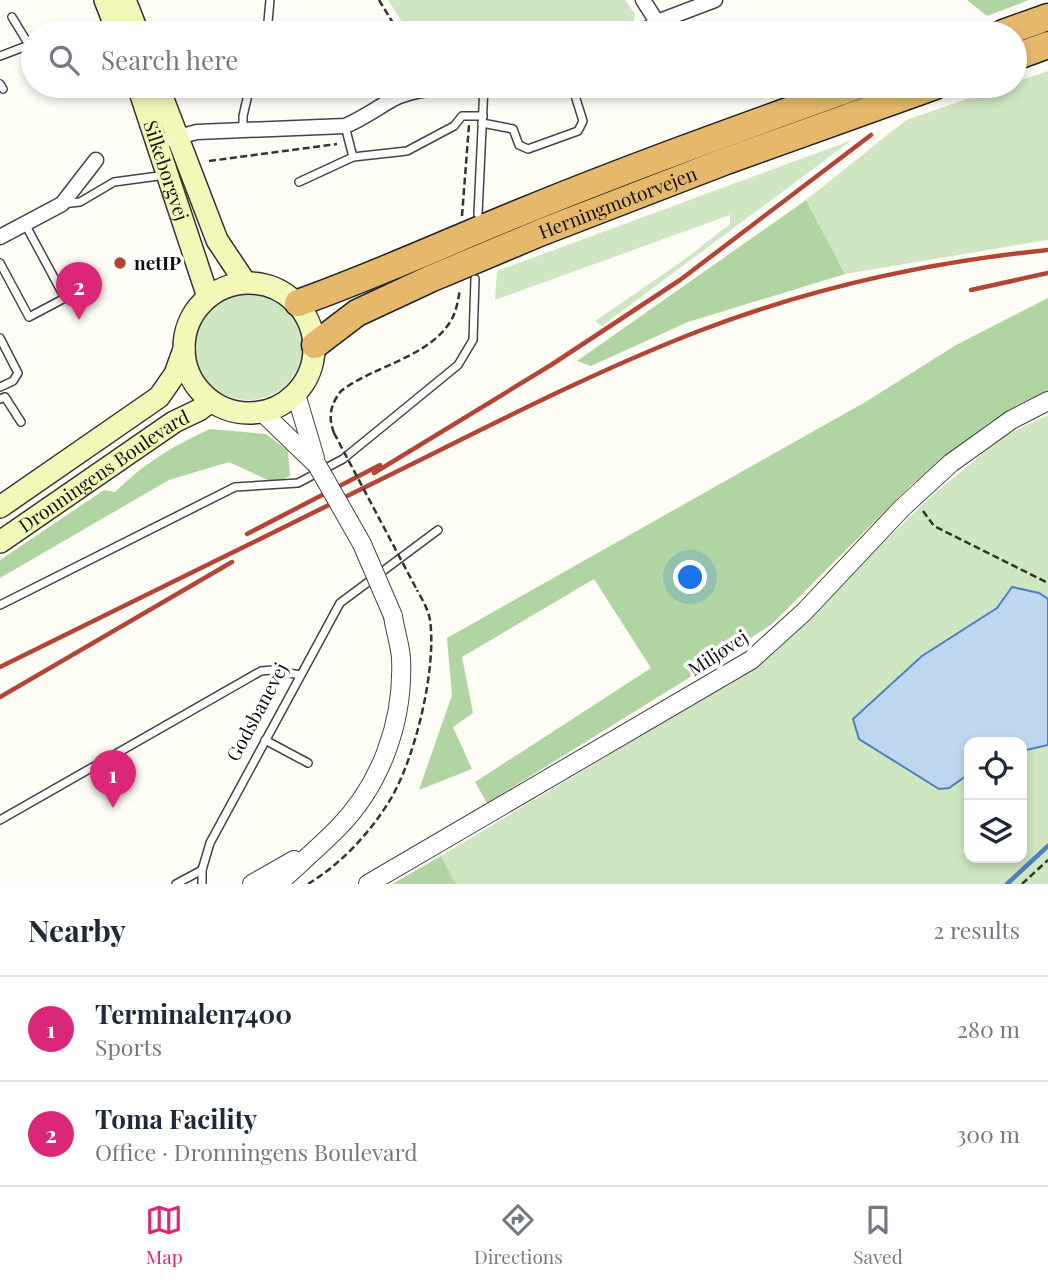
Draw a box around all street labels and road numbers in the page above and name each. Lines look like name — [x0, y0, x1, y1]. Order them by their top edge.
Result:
street label: Silkeborgvej — [138, 117, 196, 224]
street label: Herningmotorvejen — [534, 159, 701, 244]
street label: Dronningens Boulevard — [13, 403, 193, 538]
street label: Miljøvej — [682, 623, 753, 681]
street label: Godsbanevej — [219, 658, 293, 765]

